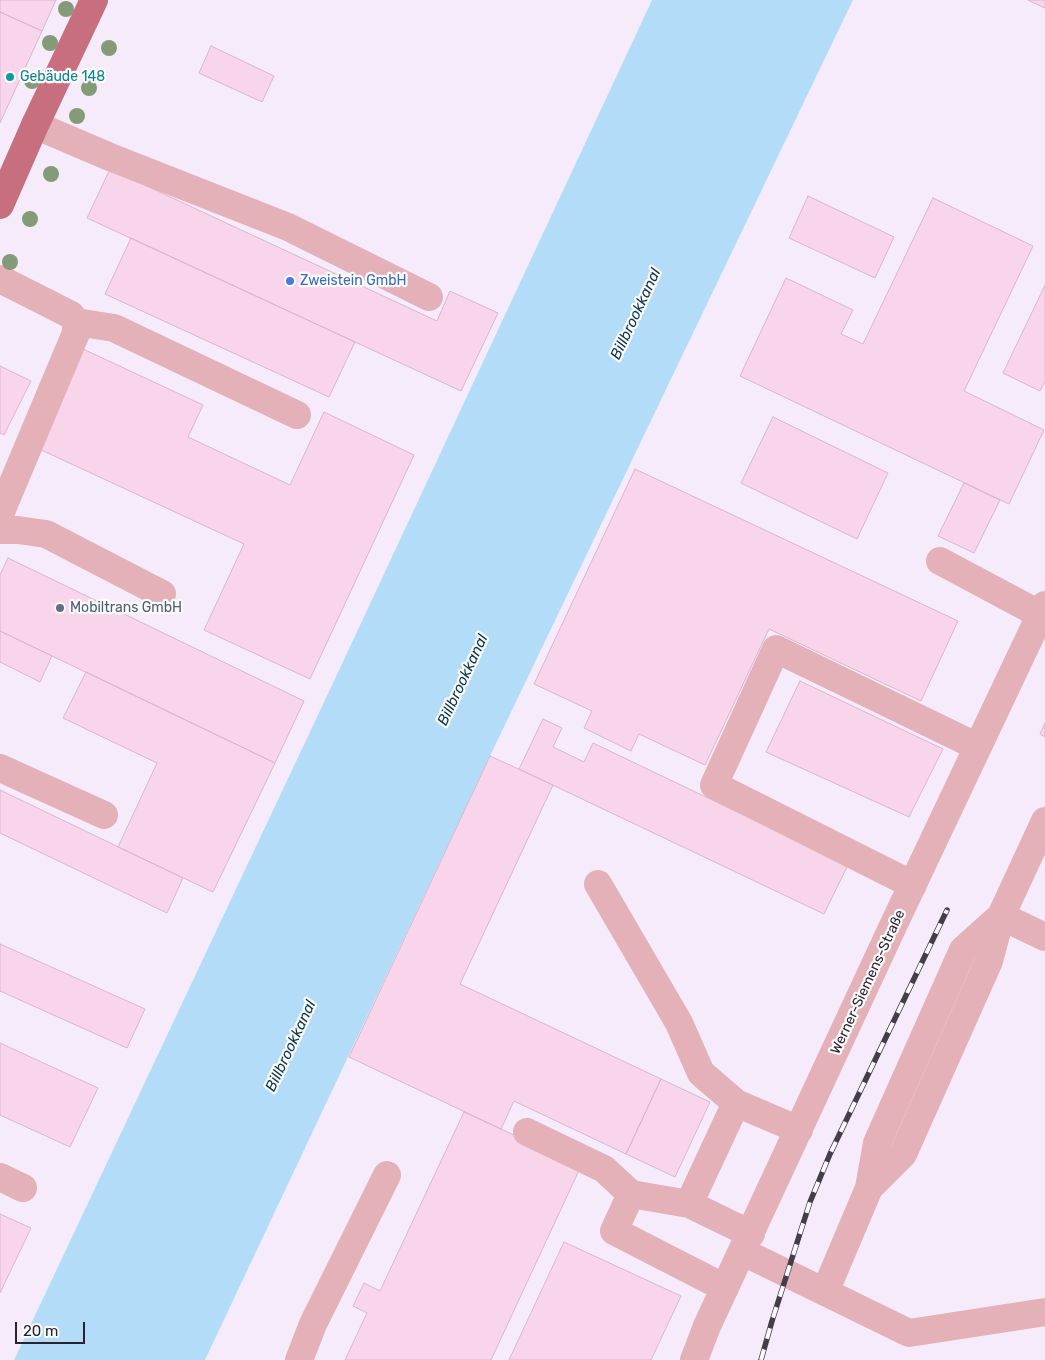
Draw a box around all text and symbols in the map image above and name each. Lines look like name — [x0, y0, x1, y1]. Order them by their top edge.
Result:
place label: Gebäude 148 — [20, 69, 105, 85]
marker: Gebäude 148 — [4, 71, 16, 83]
water label: Billbrookkanal — [607, 266, 665, 362]
place label: Zweistein GmbH — [300, 273, 406, 289]
marker: Zweistein GmbH — [284, 275, 296, 287]
place label: Mobiltrans GmbH — [70, 600, 182, 616]
marker: Mobiltrans GmbH — [54, 602, 66, 614]
water label: Billbrookkanal — [434, 632, 492, 728]
street label: Werner-Siemens-Straße — [827, 907, 909, 1057]
water label: Billbrookkanal — [262, 998, 320, 1094]
scale bar — [18, 1312, 88, 1344]
text: 20 m — [23, 1322, 58, 1340]

